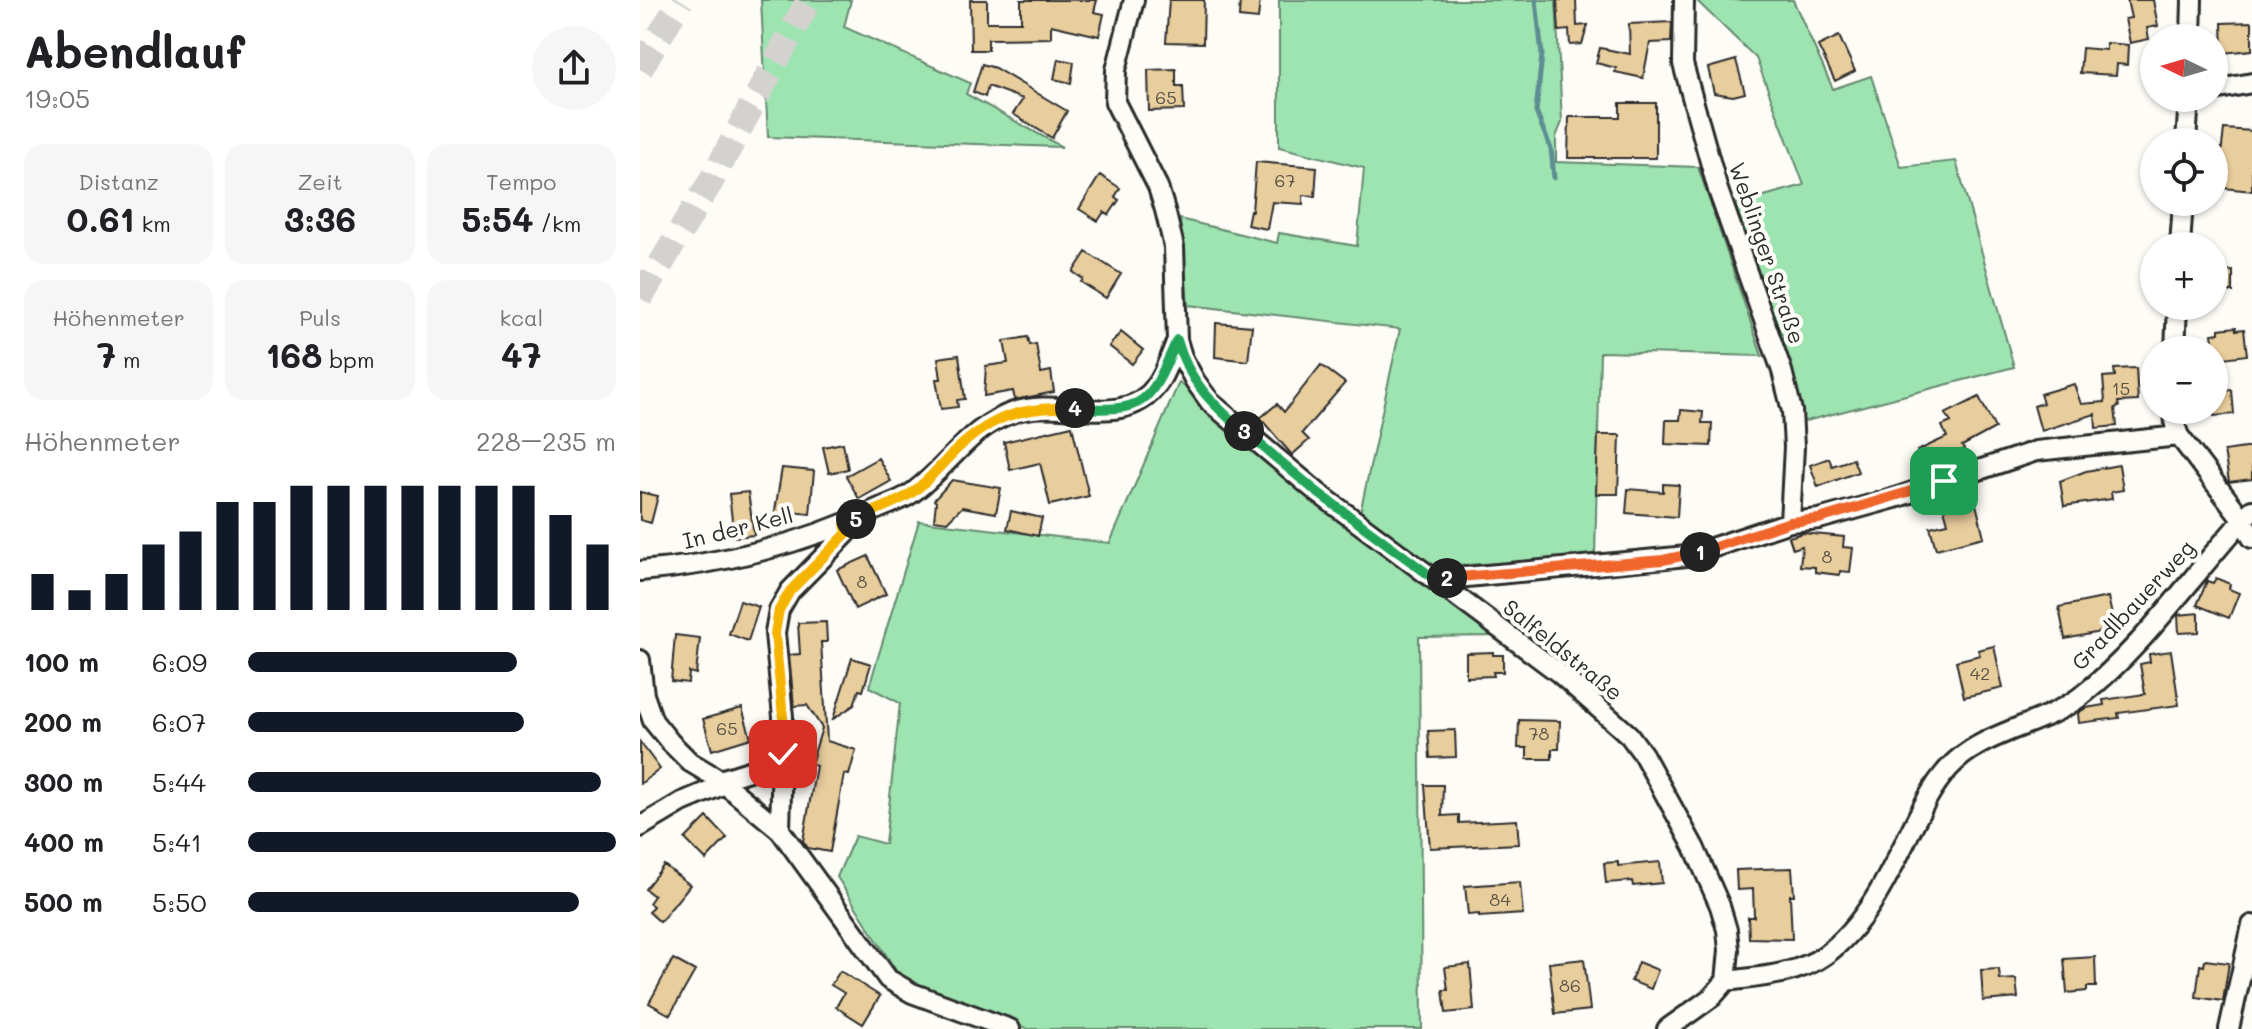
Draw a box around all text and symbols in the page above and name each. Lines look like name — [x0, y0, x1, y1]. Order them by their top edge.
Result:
text: Abendlauf — [24, 22, 245, 79]
north arrow — [2140, 24, 2228, 112]
map controls — [2140, 24, 2228, 424]
button: share — [532, 26, 616, 110]
text: 19:05 — [24, 81, 90, 115]
house number: 65 — [1155, 85, 1177, 109]
button: locate — [2140, 128, 2228, 216]
street label: Weblinger Straße — [1723, 158, 1812, 348]
text: Distanz — [78, 167, 159, 196]
text: Zeit — [298, 167, 342, 196]
text: Tempo — [486, 167, 556, 196]
house number: 67 — [1275, 168, 1295, 192]
text: 0.61 — [67, 196, 135, 241]
text: 3:36 — [284, 196, 356, 241]
text: 5:54 — [461, 196, 533, 241]
text: km — [135, 209, 171, 238]
text: /km — [533, 209, 581, 238]
button: + — [2140, 232, 2228, 320]
text: Höhenmeter — [52, 303, 185, 332]
text: Puls — [299, 303, 341, 332]
text: kcal — [499, 303, 543, 332]
text: 7 — [97, 332, 116, 377]
text: 168 — [266, 332, 322, 377]
text: 47 — [501, 332, 542, 377]
button: − — [2140, 336, 2228, 424]
text: m — [116, 345, 140, 374]
text: bpm — [322, 345, 374, 374]
house number: 15 — [2112, 376, 2130, 400]
pin: 4 — [1055, 388, 1095, 428]
text: 4 — [1068, 393, 1082, 422]
pin: 3 — [1224, 411, 1264, 451]
text: 3 — [1237, 416, 1251, 445]
text: Höhenmeter — [24, 424, 181, 458]
text: 228–235 m — [476, 424, 616, 458]
pin — [1910, 447, 1978, 515]
icon: arrive — [1922, 459, 1966, 503]
pin: 5 — [836, 499, 876, 539]
street label: In der Kell — [680, 500, 796, 555]
text: 5 — [850, 504, 862, 533]
pin: 1 — [1680, 532, 1720, 572]
street label: Gradlbauerweg — [2065, 533, 2201, 676]
text: 1 — [1695, 537, 1705, 566]
house number: 8 — [1822, 544, 1833, 568]
pin: 2 — [1427, 558, 1467, 598]
text: 2 — [1441, 563, 1453, 592]
house number: 8 — [857, 569, 868, 593]
street label: Salfeldstraße — [1497, 592, 1629, 707]
text: 100 m — [24, 645, 99, 679]
text: 6:09 — [152, 645, 207, 679]
house number: 42 — [1970, 661, 1990, 685]
text: 200 m — [24, 705, 102, 739]
text: 6:07 — [152, 705, 206, 739]
house number: 65 — [716, 716, 738, 740]
pin — [749, 720, 817, 788]
house number: 78 — [1529, 721, 1550, 745]
icon: check — [761, 732, 805, 776]
text: 300 m — [24, 765, 103, 799]
text: 5:44 — [152, 765, 206, 799]
text: 400 m — [24, 825, 104, 859]
text: 5:41 — [152, 825, 202, 859]
text: 500 m — [24, 885, 103, 919]
text: 5:50 — [152, 885, 206, 919]
house number: 84 — [1489, 887, 1511, 911]
house number: 86 — [1559, 973, 1581, 997]

